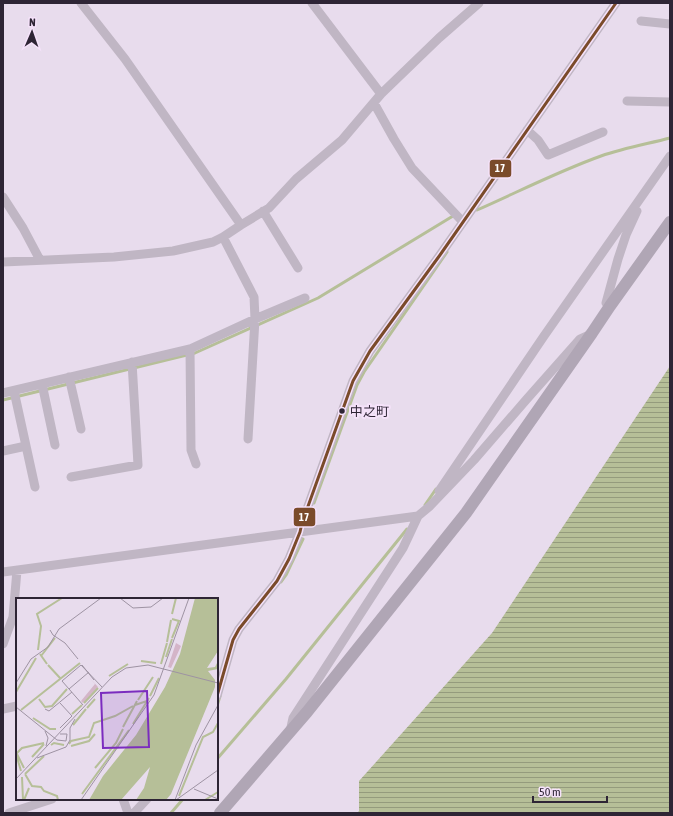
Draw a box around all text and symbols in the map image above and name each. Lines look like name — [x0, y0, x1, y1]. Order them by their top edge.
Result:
north arrow — [12, 12, 52, 52]
text: N — [29, 16, 36, 28]
line badge: 17 — [489, 159, 512, 178]
text: 17 — [495, 162, 505, 174]
place label: 中之町 — [350, 404, 389, 419]
marker: 中之町 — [337, 406, 347, 416]
line badge: 17 — [293, 507, 316, 527]
text: 17 — [299, 511, 309, 523]
inset map — [16, 598, 218, 800]
scale bar — [533, 778, 607, 804]
text: 50 m — [539, 785, 561, 799]

